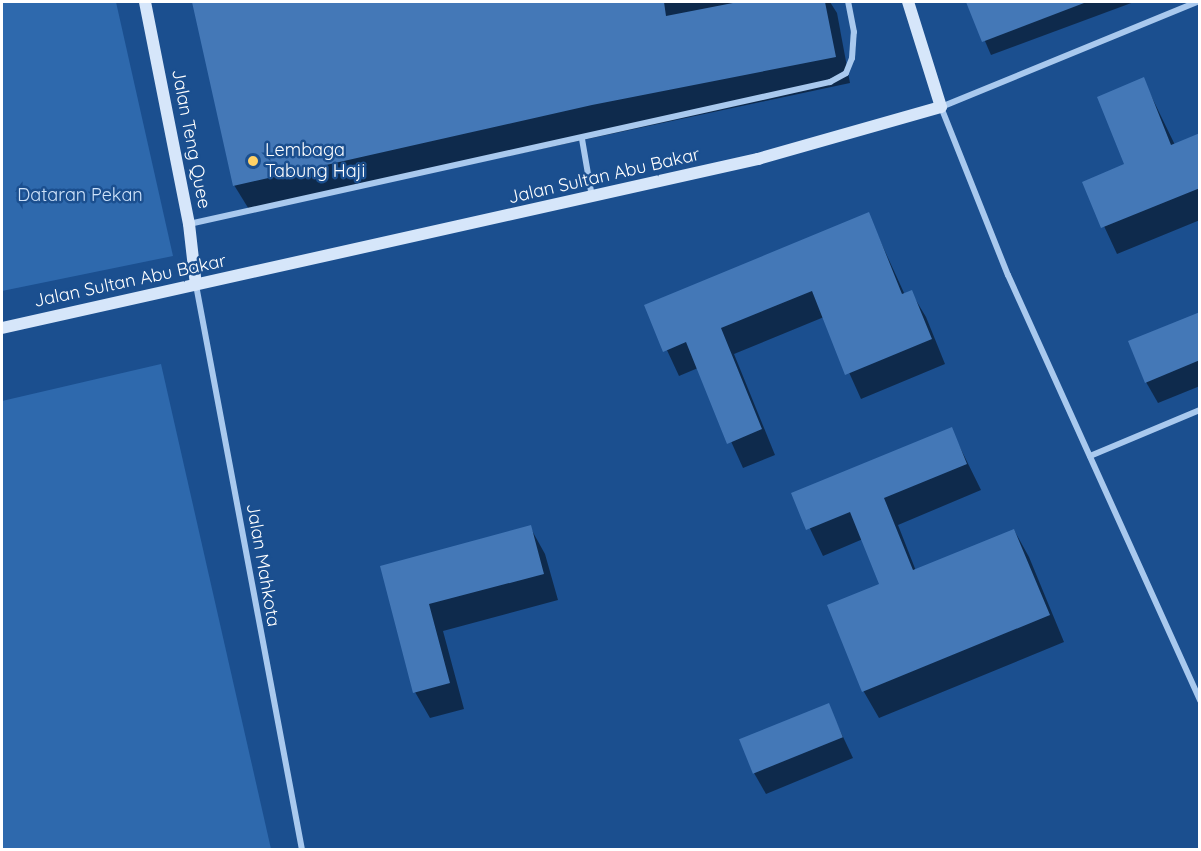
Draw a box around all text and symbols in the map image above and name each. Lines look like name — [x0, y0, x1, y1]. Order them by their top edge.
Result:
street label: Jalan Teng Quee — [167, 67, 215, 211]
place label: Lembaga Tabung Haji — [265, 140, 365, 182]
street label: Jalan Sultan Abu Bakar — [506, 143, 702, 209]
marker: Lembaga Tabung Haji — [246, 154, 260, 168]
park label: Dataran Pekan — [17, 184, 143, 206]
street label: Jalan Sultan Abu Bakar — [32, 250, 228, 312]
street label: Jalan Mahkota — [242, 502, 284, 628]

